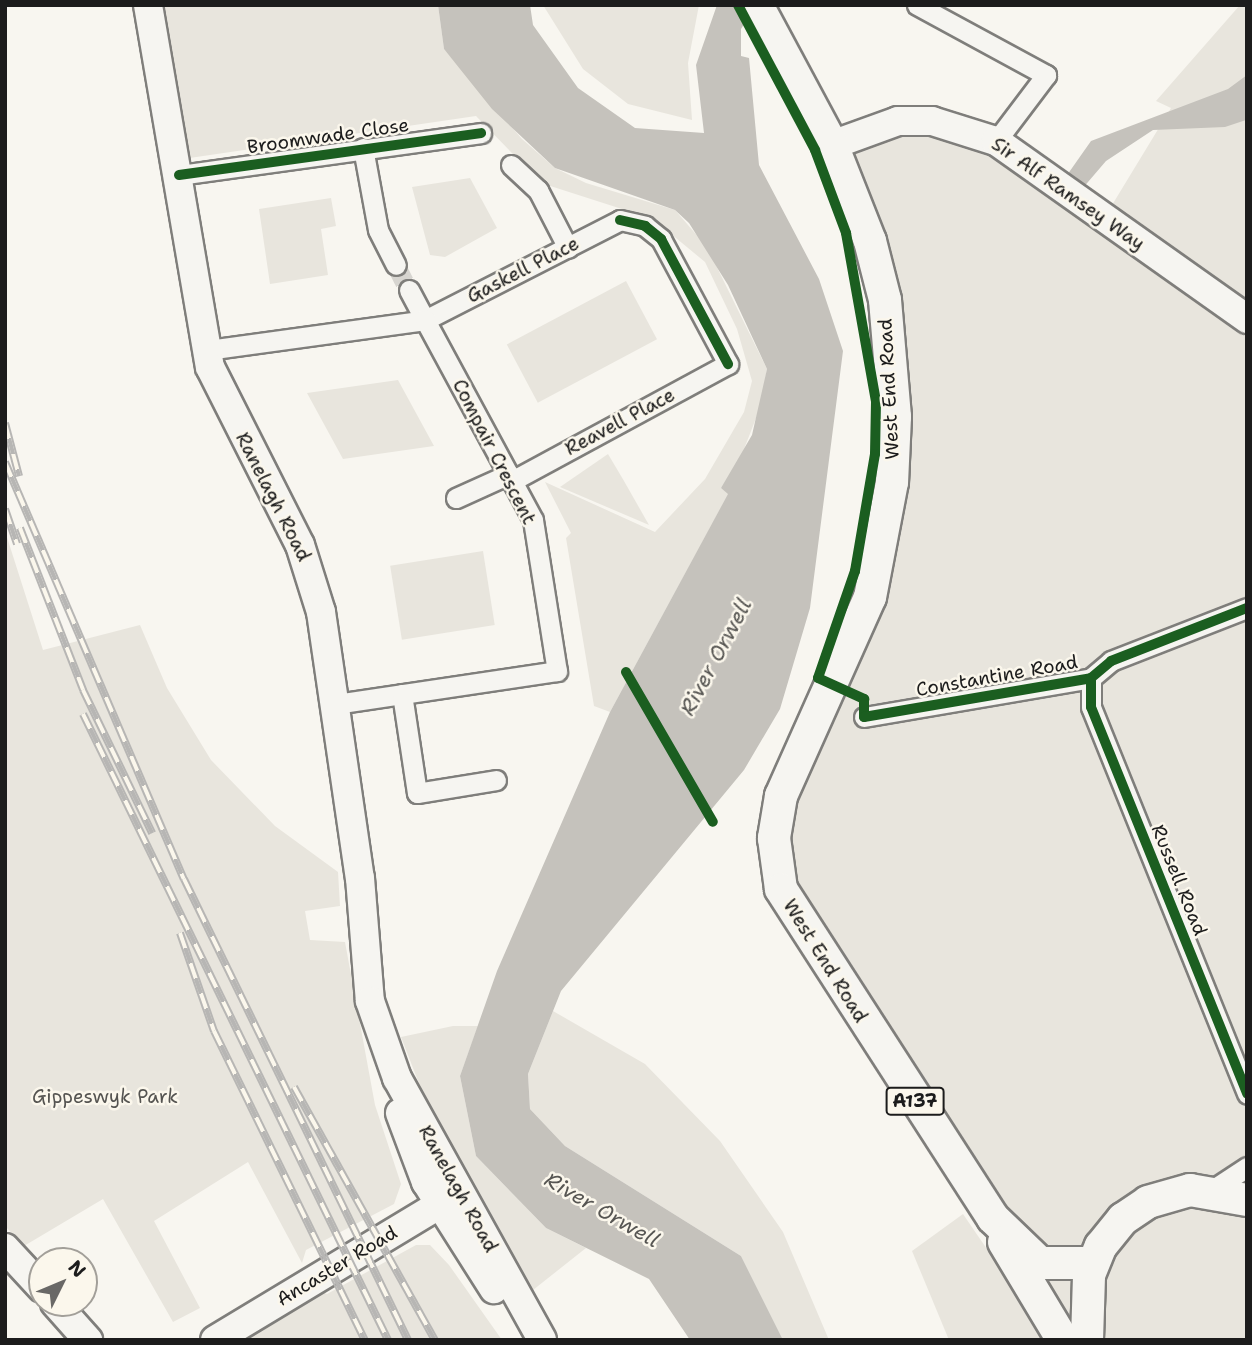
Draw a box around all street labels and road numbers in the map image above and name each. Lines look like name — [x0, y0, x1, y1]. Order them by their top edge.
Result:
street label: Broomwade Close — [246, 113, 410, 159]
street label: Sir Alf Ramsey Way — [987, 133, 1149, 255]
street label: Gaskell Place — [463, 232, 583, 308]
street label: West End Road — [874, 318, 904, 460]
street label: Compair Crescent — [448, 376, 540, 528]
street label: Reavell Place — [561, 384, 679, 460]
street label: Ranelagh Road — [231, 429, 315, 565]
street label: Constantine Road — [914, 651, 1080, 701]
street label: Russell Road — [1146, 821, 1212, 939]
street label: West End Road — [778, 895, 872, 1027]
road number: A137 — [885, 1086, 945, 1116]
street label: Ranelagh Road — [414, 1122, 502, 1256]
street label: Ancaster Road — [273, 1221, 401, 1311]

